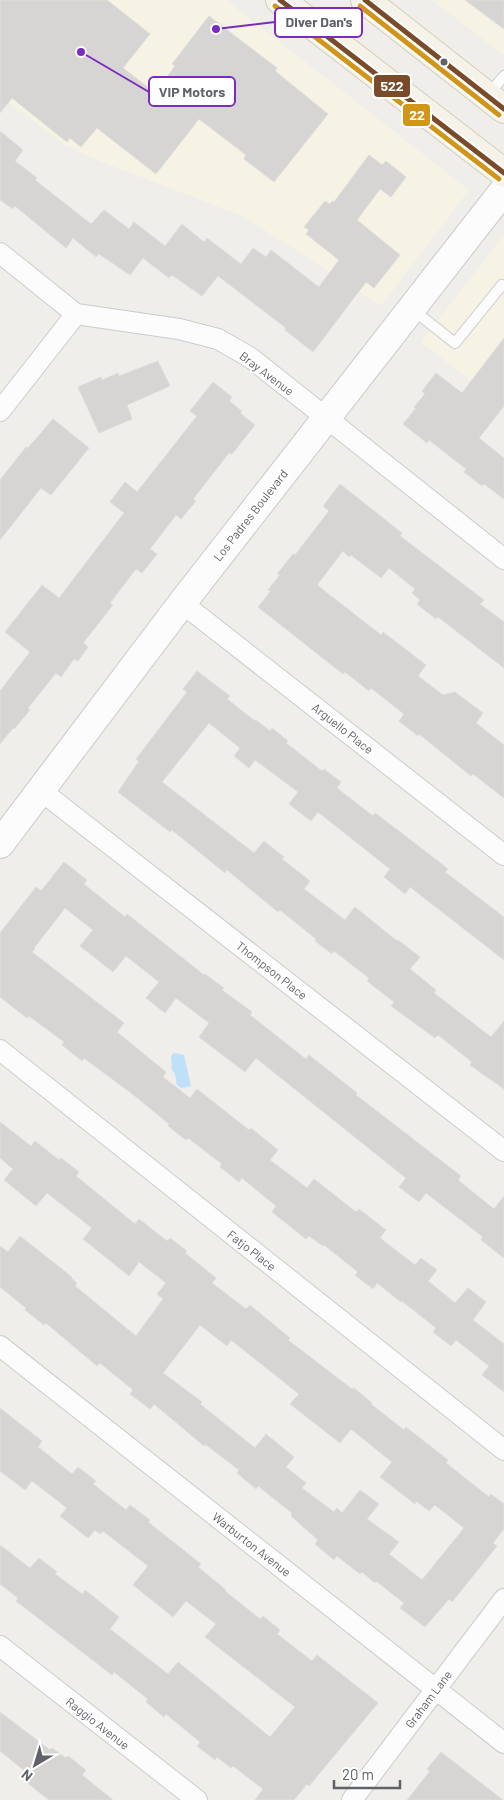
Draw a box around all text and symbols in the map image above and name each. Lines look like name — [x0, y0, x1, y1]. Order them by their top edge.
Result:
callout: Diver Dan's — [275, 8, 362, 37]
text: Diver Dan's — [286, 13, 352, 30]
unlabelled marker — [439, 57, 449, 67]
line badge: 522 — [373, 74, 411, 98]
callout: VIP Motors — [149, 77, 235, 106]
text: 522 — [380, 77, 404, 94]
text: VIP Motors — [159, 83, 225, 100]
line badge: 22 — [402, 103, 431, 127]
text: 22 — [409, 106, 425, 123]
street label: Bray Avenue — [237, 348, 297, 398]
street label: Los Padres Boulevard — [210, 467, 290, 563]
street label: Arguello Place — [310, 700, 376, 756]
street label: Thompson Place — [234, 938, 310, 1002]
street label: Fatjo Place — [225, 1227, 279, 1273]
street label: Warburton Avenue — [210, 1509, 294, 1579]
street label: Graham Lane — [402, 1667, 454, 1731]
street label: Raggio Avenue — [64, 1694, 132, 1752]
north arrow — [10, 1740, 60, 1790]
scale bar — [334, 1758, 400, 1790]
text: 20 m — [342, 1765, 374, 1783]
text: N — [18, 1766, 36, 1785]

